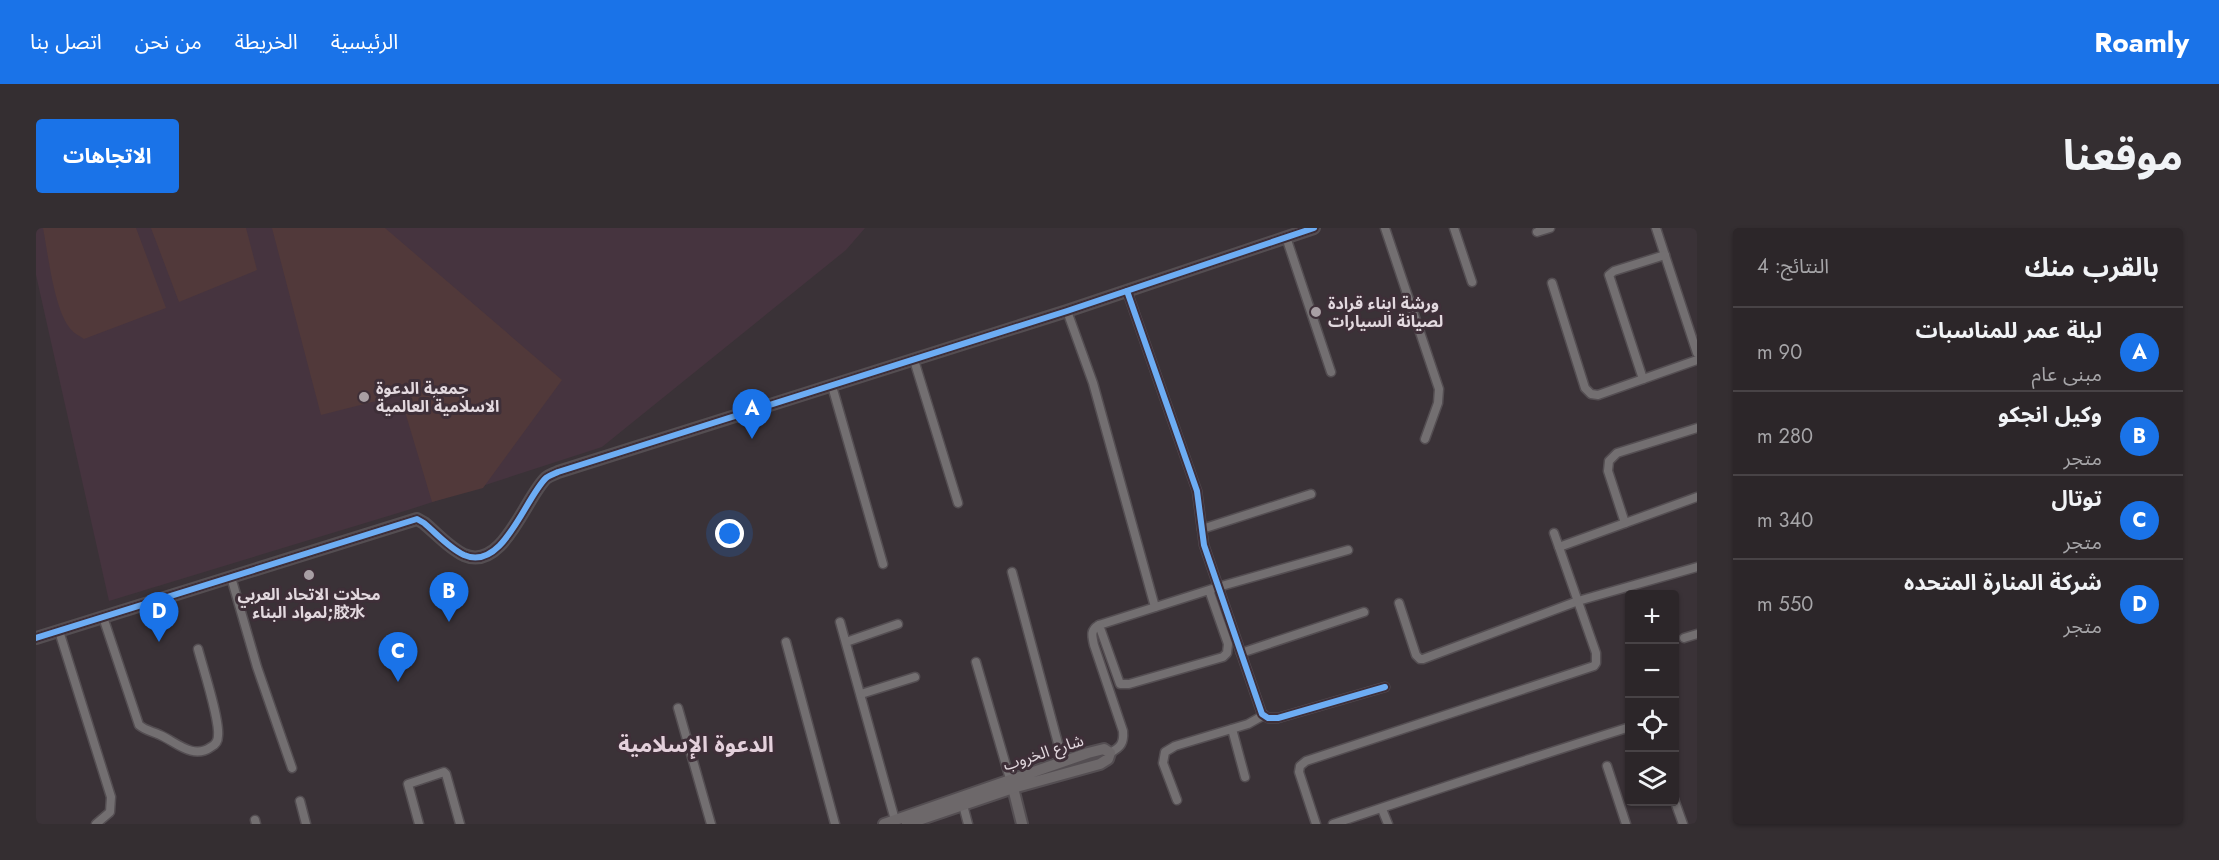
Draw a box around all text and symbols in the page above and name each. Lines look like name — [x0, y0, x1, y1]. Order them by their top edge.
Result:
text: Roamly — [2094, 22, 2189, 63]
text: اتصل بنا — [30, 27, 102, 57]
text: من نحن — [135, 27, 202, 57]
text: الخريطة — [235, 27, 298, 57]
text: الرئيسية — [331, 27, 398, 57]
button: الاتجاهات — [36, 119, 179, 193]
text: موقعنا — [2063, 125, 2183, 186]
text: بالقرب منك — [2024, 248, 2159, 286]
text: النتائج: 4 — [1757, 252, 1829, 281]
place label: ورشة ابناء قرادة لصيانة السيارات — [1328, 292, 1443, 333]
marker: ورشة ابناء قرادة لصيانة السيارات — [1309, 305, 1323, 319]
text: ليلة عمر للمناسبات — [1915, 314, 2102, 346]
text: 90 m — [1757, 338, 1802, 367]
text: A — [2132, 338, 2147, 367]
text: مبنى عام — [2032, 360, 2102, 389]
place label: جمعية الدعوة الاسلامية العالمية — [376, 377, 499, 418]
marker: جمعية الدعوة الاسلامية العالمية — [357, 390, 371, 404]
pin: A — [732, 390, 772, 439]
text: وكيل انجكو — [1998, 398, 2102, 430]
text: 280 m — [1757, 422, 1813, 451]
text: B — [2133, 422, 2146, 451]
text: متجر — [2063, 444, 2102, 473]
text: توتال — [2051, 482, 2102, 514]
text: 340 m — [1757, 506, 1813, 535]
text: C — [2132, 506, 2147, 535]
your location — [715, 519, 744, 548]
text: متجر — [2063, 528, 2102, 557]
text: شركة المنارة المتحده — [1904, 566, 2102, 598]
marker: محلات الاتحاد العربي لمواد البناء;胶水 — [302, 568, 316, 582]
pin: B — [430, 572, 468, 622]
place label: محلات الاتحاد العربي لمواد البناء;胶水 — [237, 583, 381, 624]
map controls — [1625, 590, 1679, 806]
button: + — [1625, 590, 1679, 644]
text: 550 m — [1757, 590, 1813, 619]
text: D — [2132, 590, 2147, 619]
pin: D — [140, 592, 178, 642]
text: متجر — [2063, 612, 2102, 641]
pin: C — [378, 632, 418, 682]
button: − — [1625, 644, 1679, 698]
button: locate — [1625, 698, 1679, 752]
district label: الدعوة الإسلامية — [618, 728, 774, 760]
street label: شارع الخروب — [1000, 729, 1087, 777]
button: layers — [1625, 752, 1679, 806]

